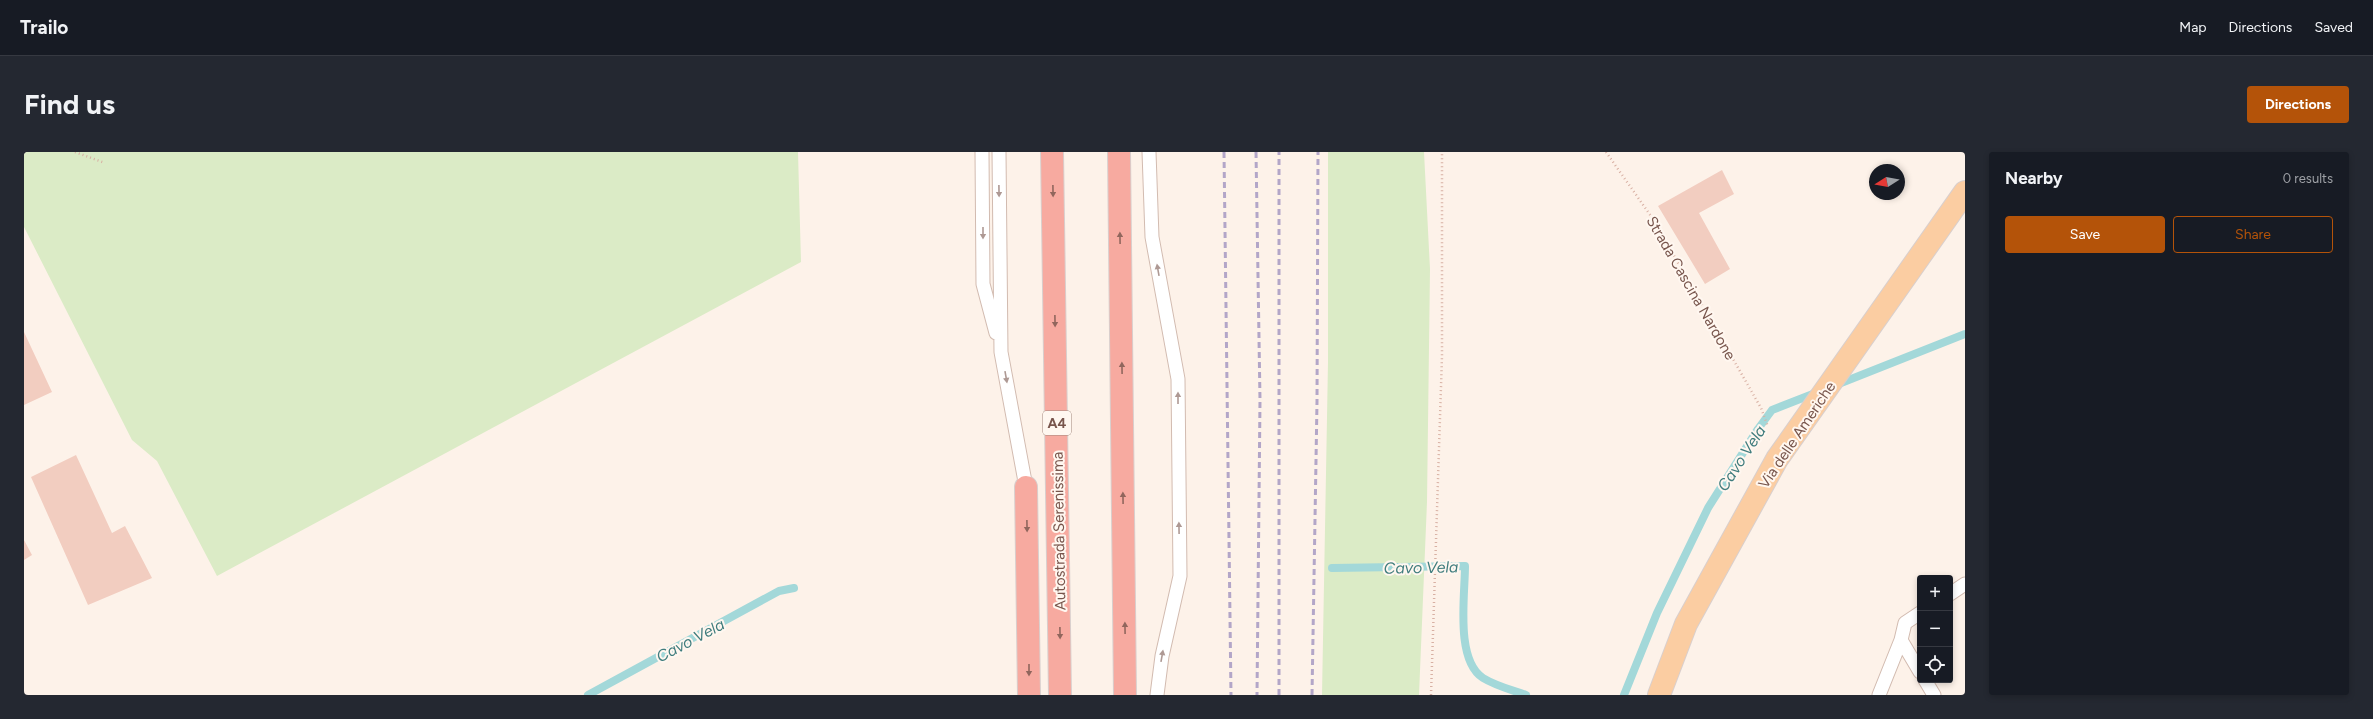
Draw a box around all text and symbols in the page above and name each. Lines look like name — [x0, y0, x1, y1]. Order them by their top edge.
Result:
text: Trailo — [20, 16, 68, 39]
text: Map — [2179, 19, 2207, 36]
text: Directions — [2229, 19, 2292, 36]
text: Saved — [2314, 19, 2353, 36]
button: Directions — [2247, 86, 2349, 123]
text: Find us — [24, 87, 115, 121]
north arrow — [1869, 164, 1905, 200]
text: Nearby — [2005, 168, 2063, 188]
text: 0 results — [2283, 171, 2333, 186]
one-way arrow — [996, 185, 1002, 198]
one-way arrow — [1049, 185, 1056, 197]
street label: Strada Cascina Nardone — [1642, 213, 1740, 363]
button: Save — [2005, 216, 2165, 253]
button: Share — [2173, 216, 2333, 253]
one-way arrow — [980, 227, 986, 240]
one-way arrow — [1117, 231, 1123, 244]
one-way arrow — [1155, 264, 1161, 276]
one-way arrow — [1052, 315, 1058, 328]
one-way arrow — [1119, 361, 1125, 374]
one-way arrow — [1003, 370, 1009, 383]
street label: Via delle Americhe — [1755, 378, 1839, 492]
one-way arrow — [1175, 391, 1181, 404]
road number: A4 — [1043, 411, 1071, 435]
water label: Cavo Vela — [1713, 422, 1770, 495]
street label: Autostrada Serenissima — [1049, 451, 1069, 611]
one-way arrow — [1120, 491, 1126, 504]
one-way arrow — [1024, 520, 1030, 533]
one-way arrow — [1176, 521, 1182, 534]
water label: Cavo Vela — [1384, 557, 1458, 578]
map controls — [1917, 575, 1953, 683]
button: + — [1917, 575, 1953, 611]
button: − — [1917, 611, 1953, 647]
water label: Cavo Vela — [653, 615, 728, 666]
one-way arrow — [1122, 621, 1128, 634]
one-way arrow — [1057, 627, 1063, 640]
button: locate — [1917, 647, 1953, 683]
one-way arrow — [1160, 650, 1166, 662]
one-way arrow — [1026, 664, 1032, 677]

